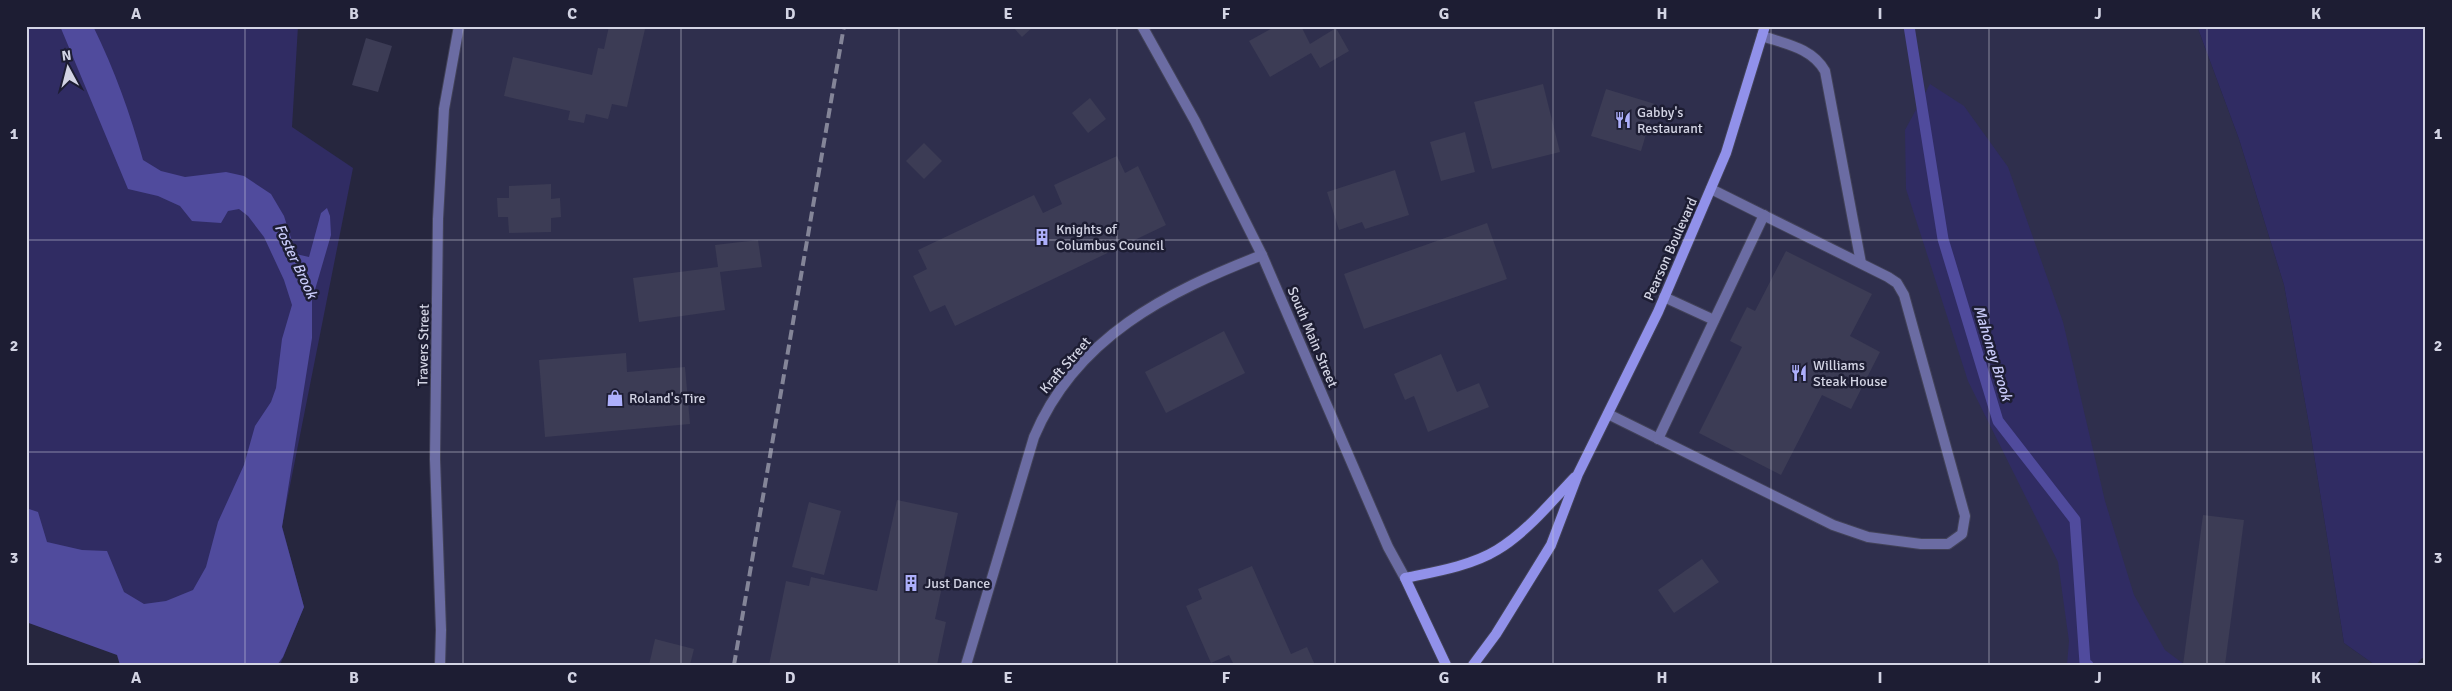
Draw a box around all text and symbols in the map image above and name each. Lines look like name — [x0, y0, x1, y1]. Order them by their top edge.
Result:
text: A — [131, 4, 142, 24]
text: B — [349, 4, 359, 24]
text: C — [567, 4, 577, 24]
text: D — [785, 4, 796, 24]
text: E — [1003, 4, 1013, 24]
text: F — [1222, 4, 1231, 24]
text: G — [1439, 4, 1449, 24]
text: H — [1657, 4, 1667, 24]
text: I — [1877, 4, 1883, 24]
text: J — [2094, 4, 2102, 24]
text: K — [2311, 4, 2321, 24]
north arrow — [42, 42, 92, 92]
text: N — [61, 47, 72, 65]
place label: Gabby's Restaurant — [1637, 104, 1703, 137]
restaurant icon: Gabby's Restaurant — [1613, 110, 1633, 130]
text: 1 — [10, 124, 19, 144]
text: 1 — [2434, 124, 2443, 144]
street label: Pearson Boulevard — [1640, 195, 1701, 303]
water label: Foster Brook — [271, 221, 322, 303]
place label: Knights of Columbus Council — [1056, 221, 1164, 254]
building icon: Knights of Columbus Council — [1032, 227, 1052, 247]
street label: South Main Street — [1284, 284, 1341, 390]
water label: Mahoney Brook — [1970, 303, 2016, 404]
street label: Travers Street — [414, 304, 433, 386]
street label: Kraft Street — [1036, 334, 1095, 397]
text: 2 — [10, 336, 18, 356]
text: 2 — [2434, 336, 2442, 356]
place label: Williams Steak House — [1813, 357, 1887, 390]
restaurant icon: Williams Steak House — [1789, 363, 1809, 383]
shop icon: Roland's Tire — [605, 388, 625, 408]
place label: Roland's Tire — [629, 390, 705, 407]
text: 3 — [10, 548, 18, 568]
text: 3 — [2434, 548, 2442, 568]
building icon: Just Dance — [901, 573, 921, 593]
place label: Just Dance — [925, 575, 990, 592]
text: A — [131, 668, 142, 688]
text: B — [349, 668, 359, 688]
text: C — [567, 668, 577, 688]
text: D — [785, 668, 796, 688]
text: E — [1003, 668, 1013, 688]
text: F — [1222, 668, 1231, 688]
text: G — [1439, 668, 1449, 688]
text: H — [1657, 668, 1667, 688]
text: I — [1877, 668, 1883, 688]
text: J — [2094, 668, 2102, 688]
text: K — [2311, 668, 2321, 688]

